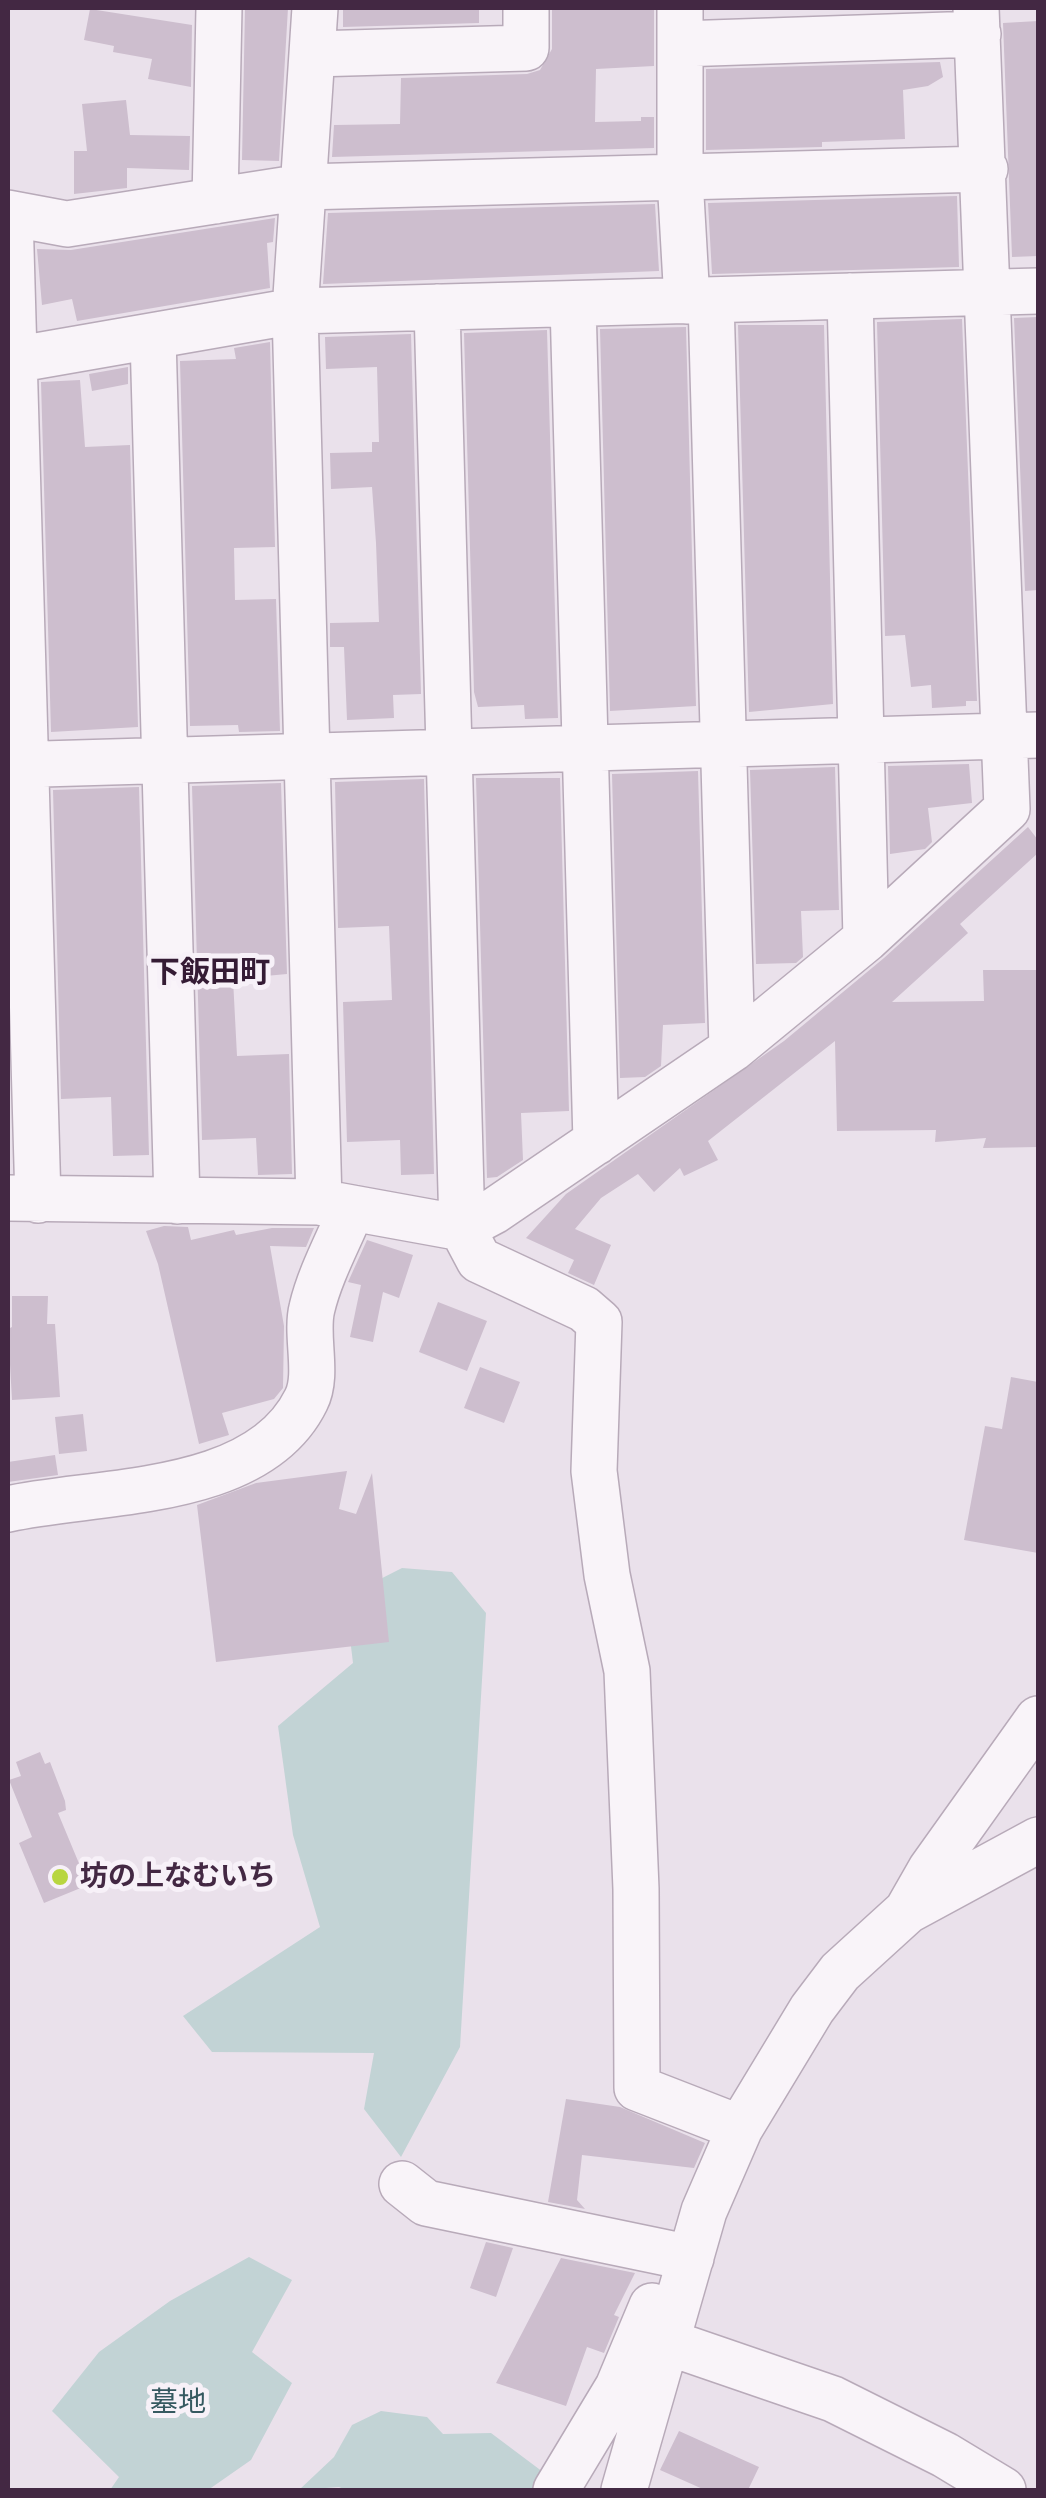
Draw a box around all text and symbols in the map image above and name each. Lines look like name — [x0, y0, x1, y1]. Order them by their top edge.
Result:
district label: 下飯田町 — [150, 956, 270, 992]
place label: 坊の上なむいち — [80, 1860, 276, 1894]
marker: 坊の上なむいち — [49, 1866, 71, 1888]
park label: 墓地 — [150, 2386, 206, 2420]

